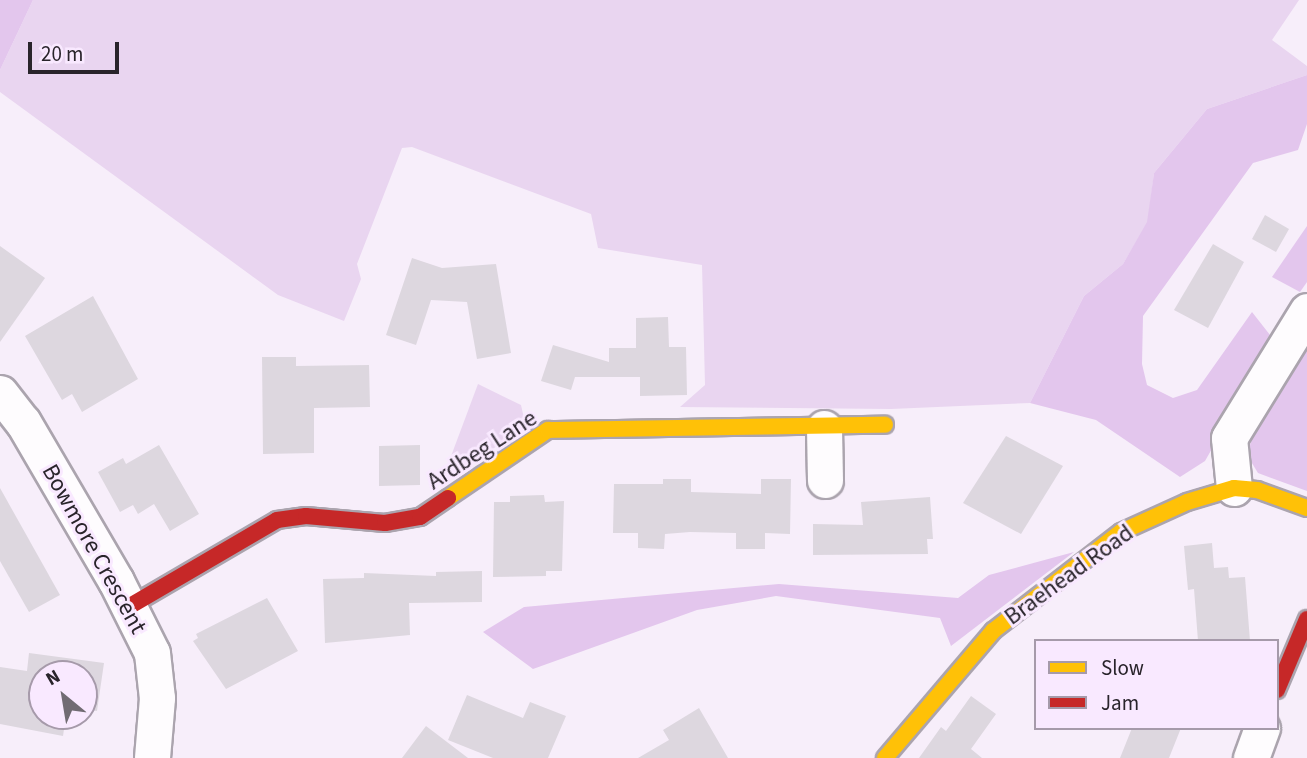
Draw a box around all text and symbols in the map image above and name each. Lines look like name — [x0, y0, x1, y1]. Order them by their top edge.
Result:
scale bar — [32, 28, 122, 72]
text: 20 m — [41, 39, 83, 69]
street label: Ardbeg Lane — [422, 404, 542, 496]
street label: Bowmore Crescent — [36, 459, 152, 639]
street label: Braehead Road — [999, 519, 1139, 631]
legend — [1034, 639, 1279, 730]
text: Slow — [1101, 653, 1144, 683]
north arrow — [28, 660, 98, 730]
text: N — [41, 663, 65, 693]
text: Jam — [1101, 688, 1139, 718]

